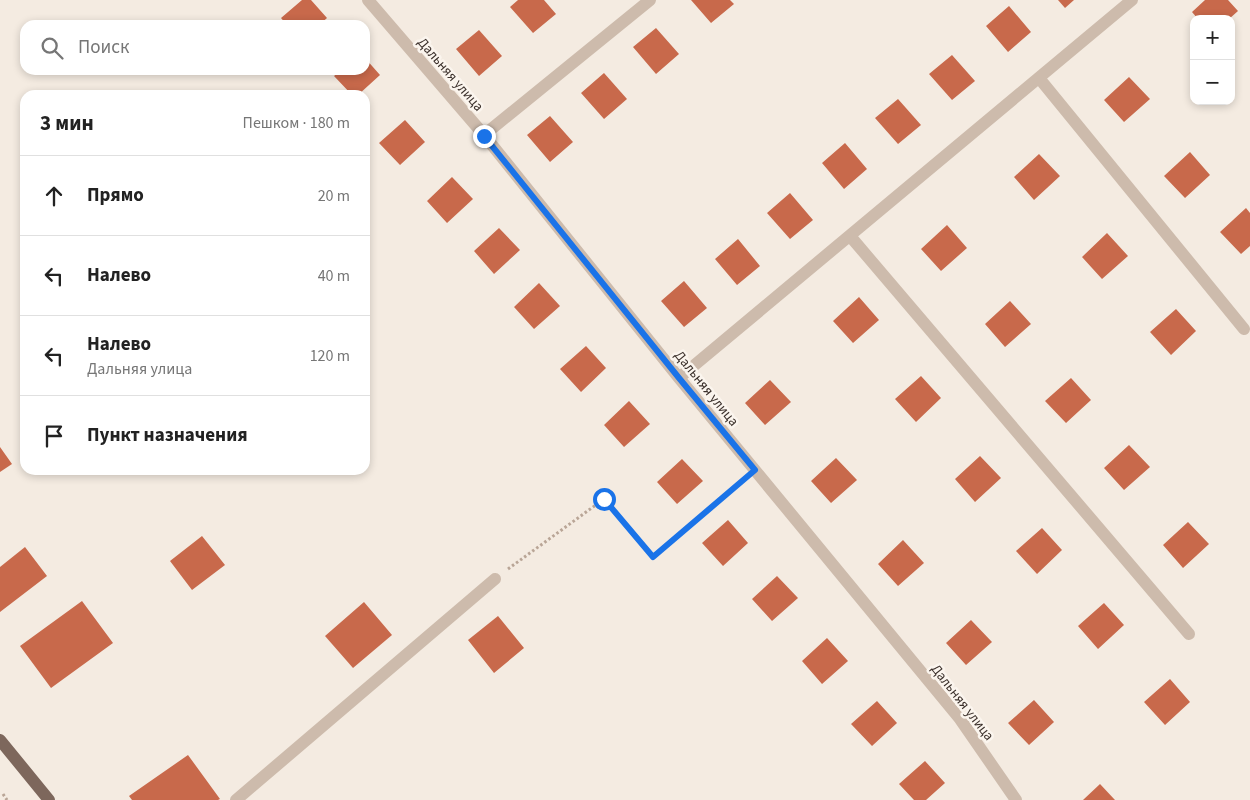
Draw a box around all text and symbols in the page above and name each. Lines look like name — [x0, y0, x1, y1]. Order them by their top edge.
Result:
map controls — [1190, 15, 1235, 105]
button: + — [1190, 15, 1235, 60]
search box — [20, 20, 370, 75]
street label: Дальняя улица — [412, 33, 488, 116]
icon: search — [38, 34, 66, 62]
text: Поиск — [78, 34, 129, 61]
button: − — [1190, 60, 1235, 105]
text: 3 мин — [40, 108, 94, 138]
text: Пешком · 180 m — [243, 112, 350, 134]
route end — [473, 125, 496, 148]
icon: ahead — [40, 182, 68, 210]
text: Прямо — [87, 182, 144, 209]
text: 20 m — [318, 185, 350, 207]
icon: left — [40, 262, 68, 290]
text: Налево — [87, 262, 151, 289]
text: 40 m — [318, 265, 350, 287]
text: Налево — [87, 331, 151, 358]
icon: left — [40, 342, 68, 370]
text: 120 m — [310, 345, 350, 367]
street label: Дальняя улица — [669, 347, 743, 431]
text: Дальняя улица — [87, 358, 192, 380]
icon: arrive — [40, 422, 68, 450]
text: Пункт назначения — [87, 422, 248, 449]
route start — [593, 488, 616, 511]
street label: Дальняя улица — [926, 660, 998, 745]

